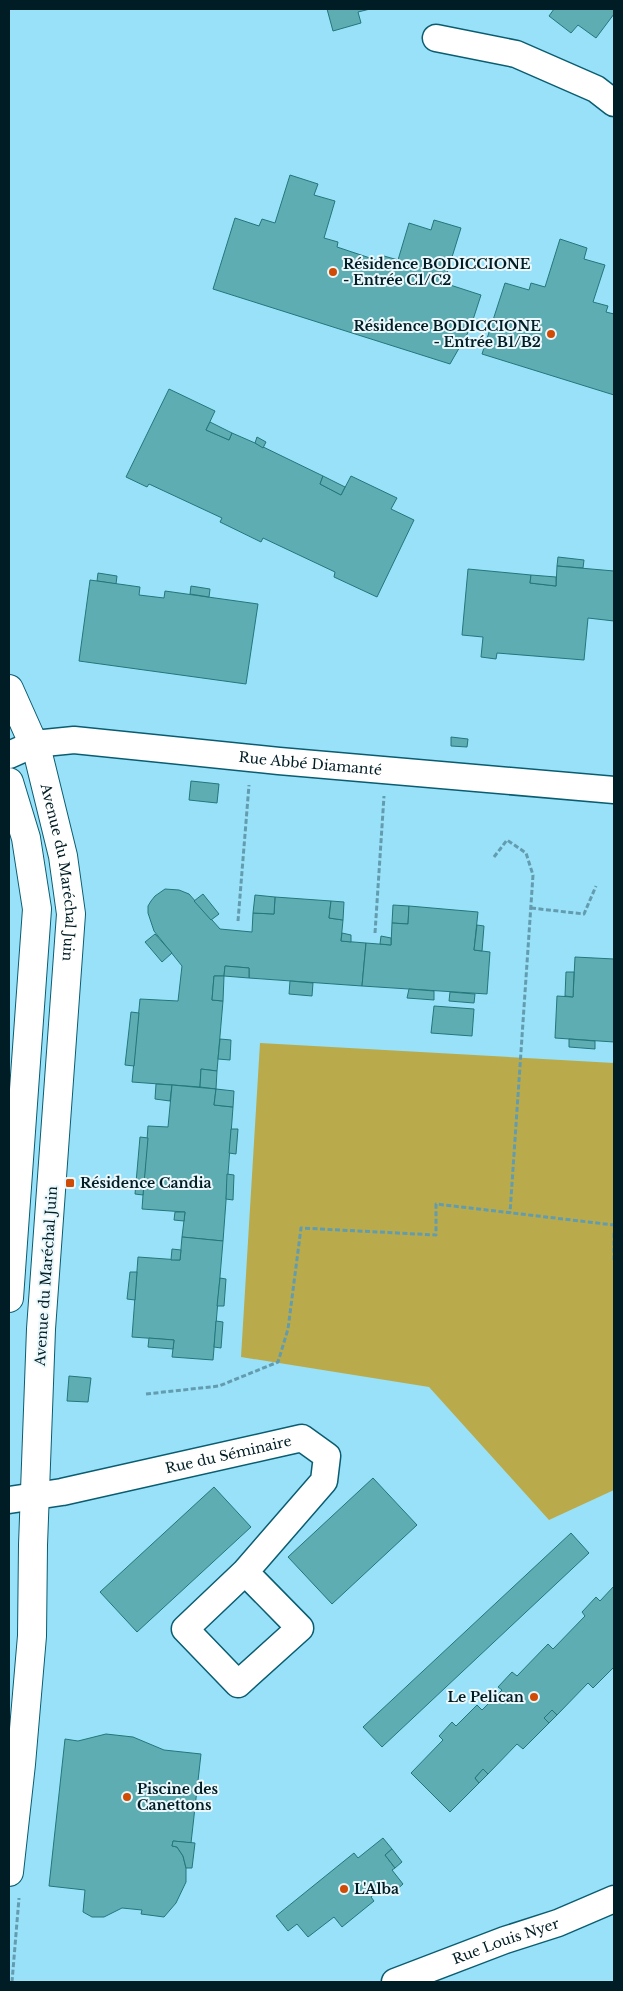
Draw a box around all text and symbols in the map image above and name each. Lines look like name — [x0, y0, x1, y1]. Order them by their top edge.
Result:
place label: Résidence BODICCIONE - Entrée C1/C2 — [343, 255, 531, 289]
marker: Résidence BODICCIONE - Entrée C1/C2 — [327, 266, 339, 278]
place label: Résidence BODICCIONE - Entrée B1/B2 — [353, 317, 541, 351]
marker: Résidence BODICCIONE - Entrée B1/B2 — [545, 328, 557, 340]
street label: Rue Abbé Diamanté — [238, 748, 383, 779]
street label: Avenue du Maréchal Juin — [36, 781, 80, 962]
place label: Résidence Candia — [80, 1174, 212, 1192]
marker: Résidence Candia — [64, 1177, 76, 1189]
street label: Avenue du Maréchal Juin — [31, 1185, 61, 1368]
street label: Rue du Séminaire — [163, 1432, 293, 1478]
place label: Le Pelican — [448, 1688, 524, 1706]
marker: Le Pelican — [528, 1691, 540, 1703]
place label: Piscine des Canettons — [137, 1780, 219, 1814]
marker: Piscine des Canettons — [121, 1791, 133, 1803]
place label: L'Alba — [354, 1880, 399, 1898]
marker: L'Alba — [338, 1883, 350, 1895]
street label: Rue Louis Nyer — [450, 1914, 562, 1968]

